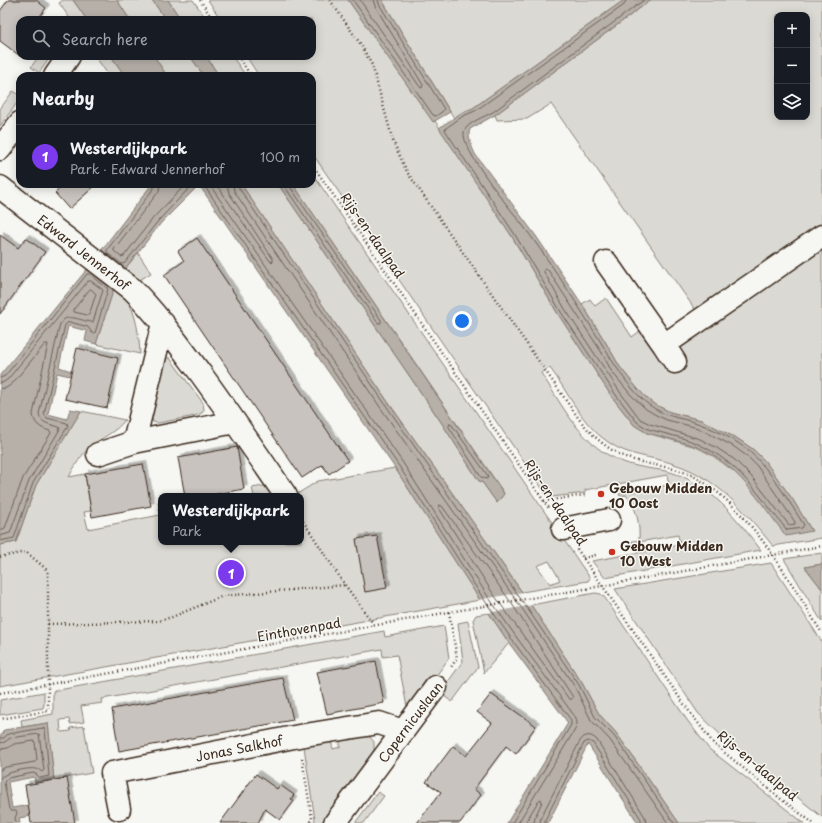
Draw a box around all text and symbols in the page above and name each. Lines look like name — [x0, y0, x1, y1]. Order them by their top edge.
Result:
map controls — [774, 12, 810, 120]
button: + — [774, 12, 810, 48]
search box — [16, 16, 316, 60]
icon: search — [30, 27, 52, 49]
text: Search here — [62, 27, 148, 50]
button: − — [774, 48, 810, 84]
button: layers — [774, 84, 810, 120]
text: Nearby — [32, 85, 94, 111]
text: Westerdijkpark — [70, 136, 187, 159]
text: 1 — [42, 147, 48, 166]
text: 100 m — [260, 147, 300, 166]
text: Park · Edward Jennerhof — [70, 159, 224, 178]
street label: Rijs-en-daalpad — [336, 188, 410, 282]
street label: Edward Jennerhof — [34, 210, 135, 295]
your location — [452, 311, 472, 331]
street label: Rijs-en-daalpad — [520, 455, 592, 549]
place label: Gebouw Midden 10 Oost — [609, 478, 712, 512]
marker: Gebouw Midden 10 Oost — [596, 489, 606, 499]
popup — [158, 493, 304, 545]
text: Westerdijkpark — [172, 498, 290, 521]
text: Park — [172, 521, 201, 540]
place label: Gebouw Midden 10 West — [620, 536, 723, 570]
marker: Gebouw Midden 10 West — [607, 547, 617, 557]
pin: 1 — [218, 558, 244, 588]
street label: Einthovenpad — [256, 612, 342, 646]
street label: Copernicuslaan — [373, 677, 447, 767]
street label: Rijs-en-daalpad — [713, 726, 803, 805]
street label: Jonas Salkhof — [194, 730, 285, 766]

